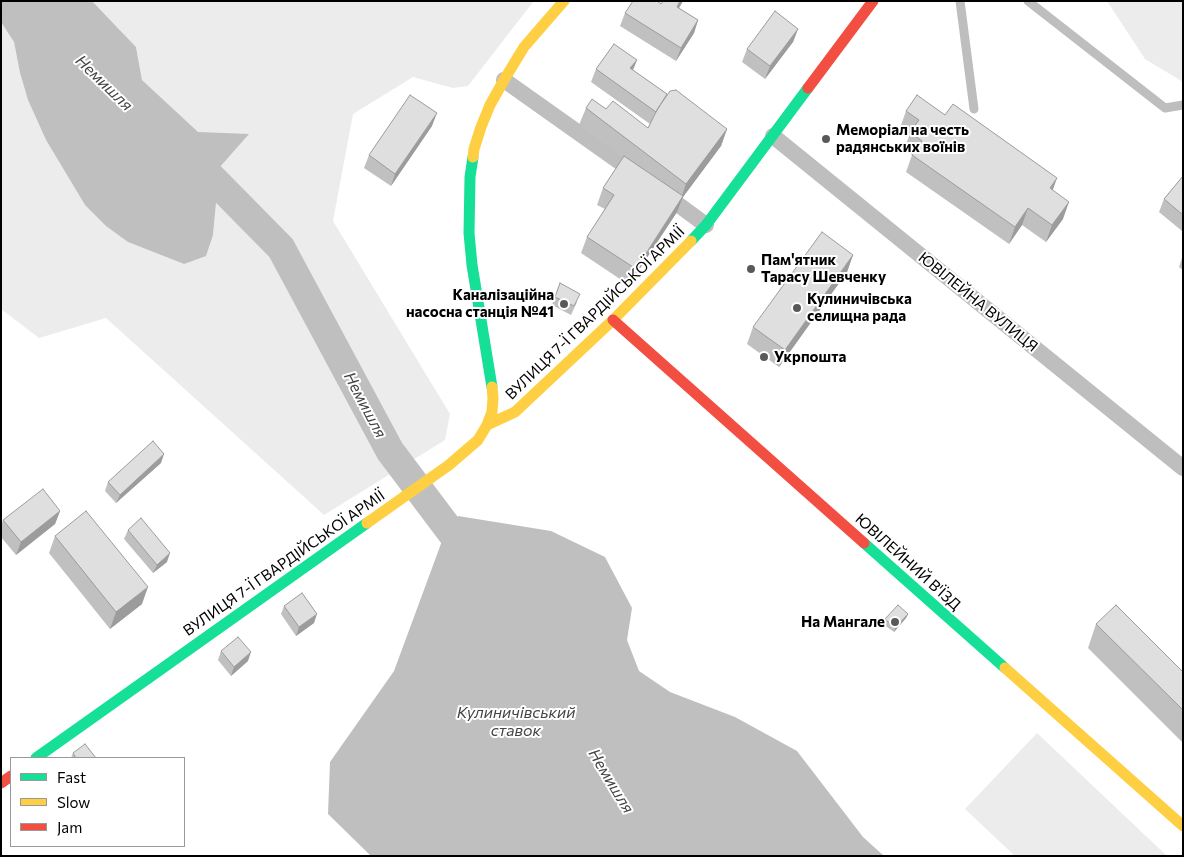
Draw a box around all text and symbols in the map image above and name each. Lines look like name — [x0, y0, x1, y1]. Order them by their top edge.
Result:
water label: Немишля — [71, 51, 137, 115]
place label: Меморіал на честь радянських воїнів — [836, 121, 969, 156]
marker: Меморіал на честь радянських воїнів — [820, 133, 832, 145]
street label: ВУЛИЦЯ 7-Ї ГВАРДІЙСЬКОЇ АРМІЇ — [502, 223, 688, 403]
street label: ЮВІЛЕЙНА ВУЛИЦЯ — [915, 248, 1041, 356]
place label: Пам'ятник Тарасу Шевченку — [761, 251, 886, 286]
marker: Пам'ятник Тарасу Шевченку — [745, 263, 757, 275]
place label: Каналізаційна насосна станція №41 — [406, 286, 554, 321]
place label: Кулиничівська селищна рада — [807, 290, 912, 325]
marker: Каналізаційна насосна станція №41 — [558, 298, 570, 310]
marker: Кулиничівська селищна рада — [791, 302, 803, 314]
place label: Укрпошта — [774, 348, 846, 366]
marker: Укрпошта — [758, 351, 770, 363]
water label: Немишля — [340, 369, 390, 441]
street label: ВУЛИЦЯ 7-Ї ГВАРДІЙСЬКОЇ АРМІЇ — [180, 486, 388, 640]
street label: ЮВІЛЕЙНИЙ В'ЇЗД — [852, 510, 964, 614]
place label: На Мангале — [801, 613, 885, 631]
marker: На Мангале — [889, 616, 901, 628]
water label: Кулиничівський ставок — [457, 703, 575, 741]
water label: Немишля — [584, 745, 638, 817]
legend — [10, 757, 185, 847]
text: Fast — [57, 768, 86, 786]
text: Slow — [57, 793, 90, 811]
text: Jam — [57, 818, 82, 836]

